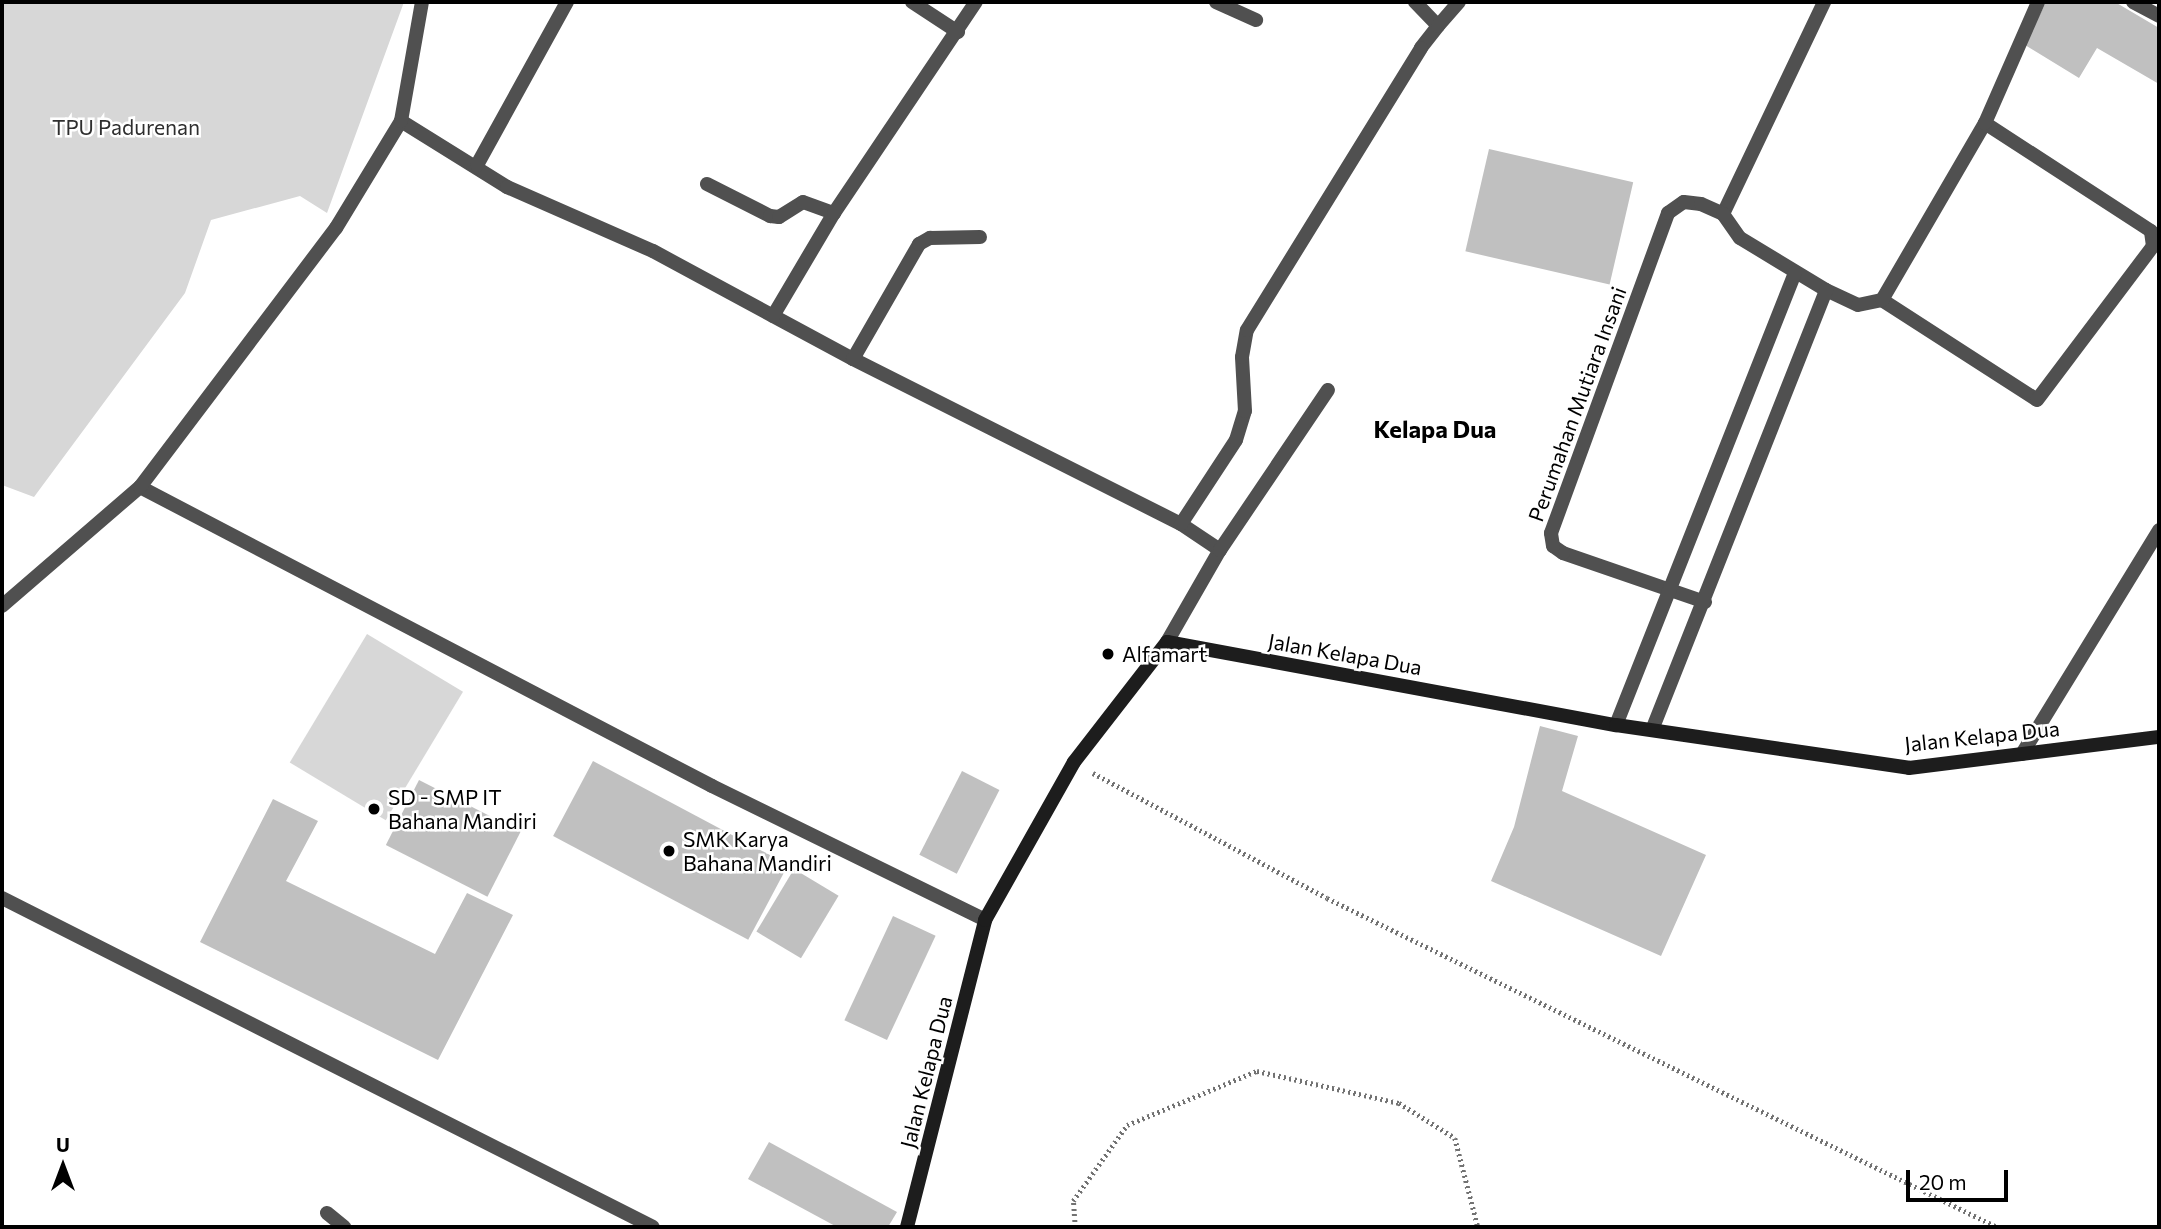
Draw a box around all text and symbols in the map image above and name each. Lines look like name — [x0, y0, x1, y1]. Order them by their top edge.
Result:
park label: TPU Padurenan — [52, 114, 200, 140]
street label: Perumahan Mutiara Insani — [1523, 283, 1631, 525]
district label: Kelapa Dua — [1374, 415, 1496, 443]
street label: Jalan Kelapa Dua — [1266, 628, 1424, 680]
place label: Alfamart — [1122, 641, 1207, 667]
marker: Alfamart — [1100, 646, 1116, 662]
street label: Jalan Kelapa Dua — [1903, 715, 2061, 757]
place label: SD - SMP IT Bahana Mandiri — [388, 784, 537, 834]
marker: SD - SMP IT Bahana Mandiri — [366, 801, 382, 817]
place label: SMK Karya Bahana Mandiri — [683, 826, 832, 876]
marker: SMK Karya Bahana Mandiri — [661, 843, 677, 859]
street label: Jalan Kelapa Dua — [895, 993, 957, 1151]
north arrow — [28, 1131, 98, 1201]
text: U — [56, 1133, 70, 1156]
scale bar — [1909, 1156, 2010, 1200]
text: 20 m — [1919, 1169, 1967, 1194]

